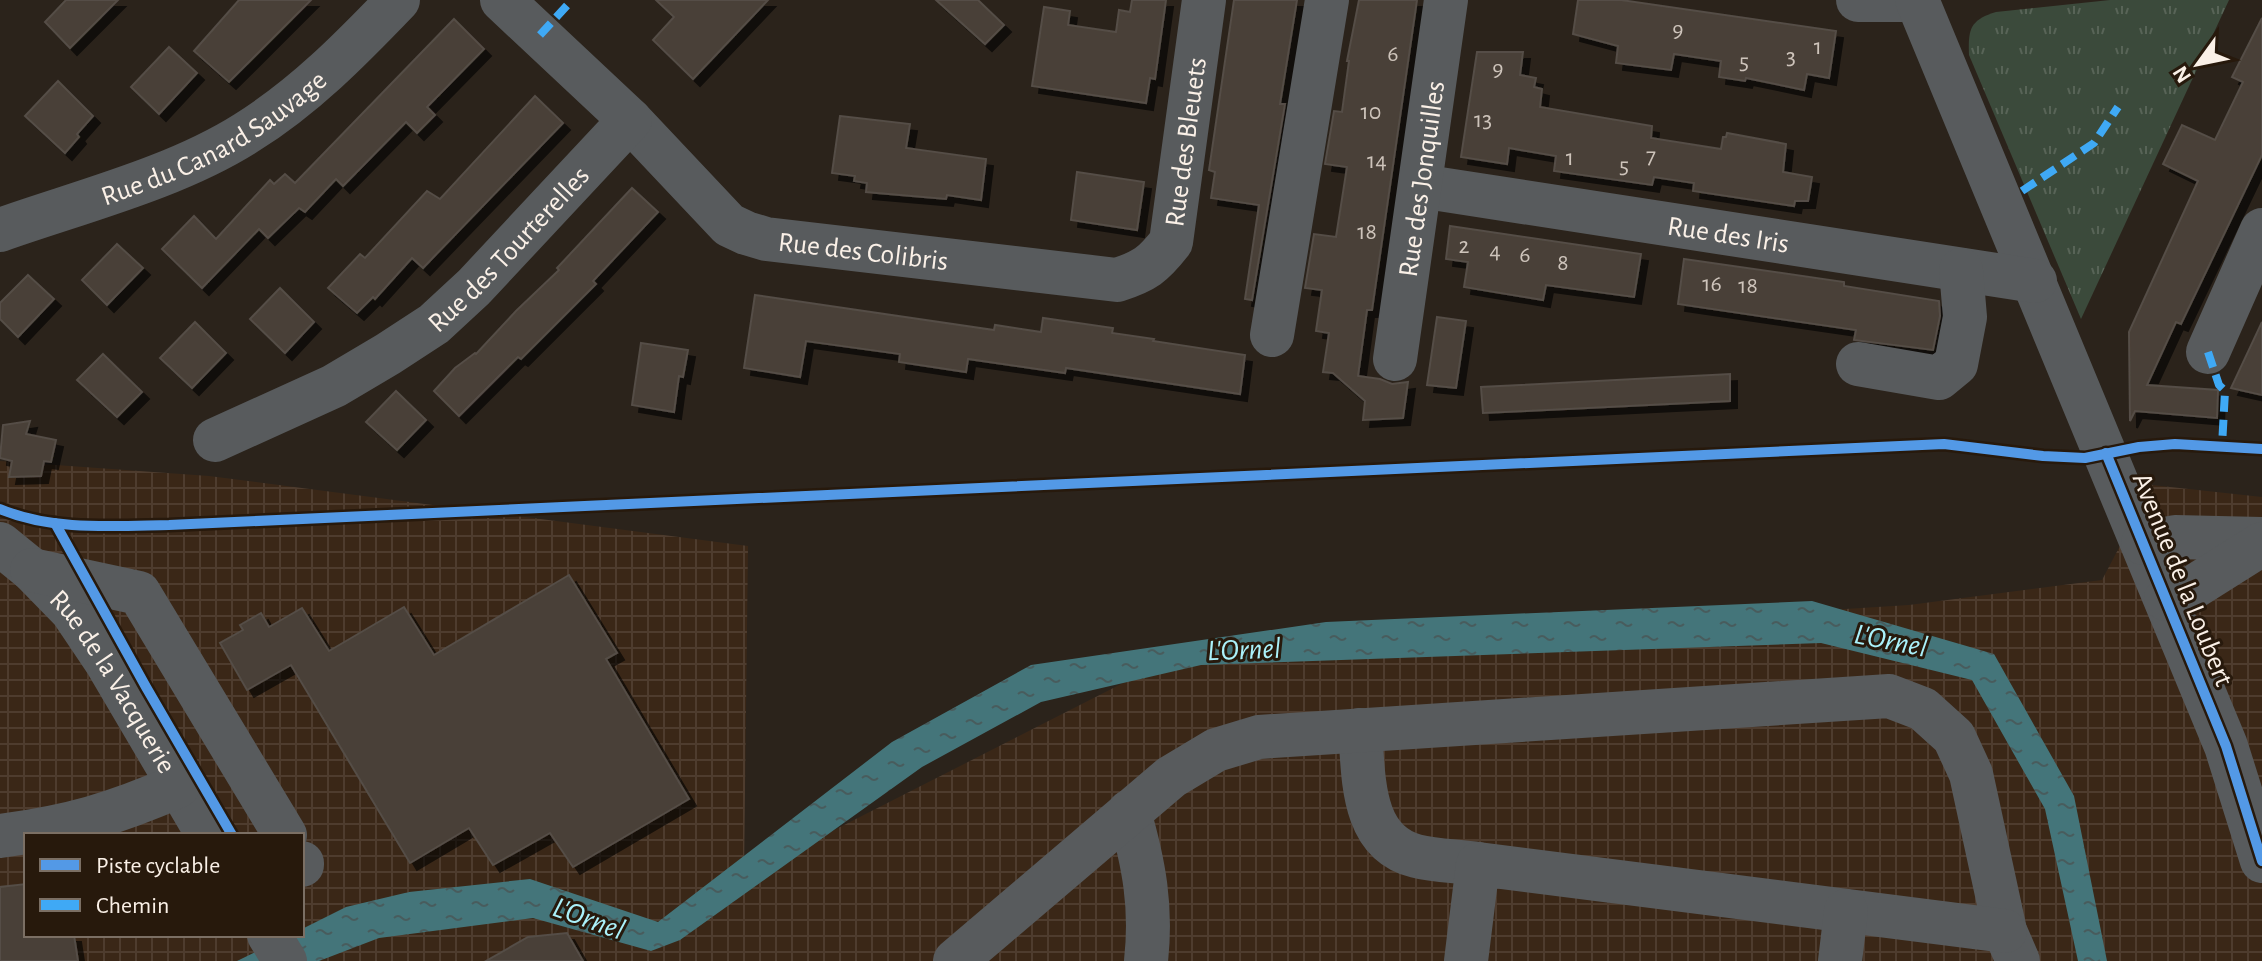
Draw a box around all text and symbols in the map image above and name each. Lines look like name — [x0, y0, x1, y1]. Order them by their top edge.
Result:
house number: 9 — [1672, 18, 1684, 42]
north arrow — [2158, 24, 2238, 104]
house number: 1 — [1814, 35, 1822, 59]
house number: 6 — [1387, 42, 1399, 66]
house number: 3 — [1786, 45, 1796, 69]
house number: 5 — [1739, 50, 1749, 74]
street label: Rue des Bleuets — [1161, 56, 1212, 229]
house number: 9 — [1492, 57, 1504, 81]
text: N — [2169, 62, 2195, 87]
street label: Rue du Canard Sauvage — [98, 66, 332, 211]
street label: Rue des Jonquilles — [1395, 79, 1450, 279]
house number: 10 — [1361, 100, 1381, 124]
house number: 13 — [1474, 108, 1492, 132]
house number: 7 — [1646, 144, 1656, 168]
house number: 1 — [1566, 146, 1574, 170]
house number: 14 — [1367, 149, 1387, 173]
house number: 5 — [1619, 154, 1629, 178]
street label: Rue des Tourterelles — [423, 162, 595, 338]
street label: Rue des Iris — [1665, 212, 1791, 259]
house number: 18 — [1357, 220, 1377, 244]
street label: Rue des Colibris — [777, 229, 950, 276]
house number: 2 — [1459, 234, 1470, 258]
house number: 4 — [1489, 239, 1501, 263]
house number: 6 — [1519, 243, 1531, 267]
house number: 8 — [1557, 251, 1569, 275]
house number: 16 — [1702, 272, 1722, 296]
house number: 18 — [1738, 274, 1758, 298]
street label: Avenue de la Loubert — [2127, 469, 2238, 690]
street label: Rue de la Vacquerie — [44, 585, 180, 779]
water label: L'Ornel — [1852, 619, 1930, 663]
water label: L'Ornel — [1206, 634, 1282, 666]
legend — [24, 833, 304, 937]
text: Piste cyclable — [96, 854, 220, 878]
water label: L'Ornel — [549, 892, 629, 946]
text: Chemin — [96, 894, 169, 918]

